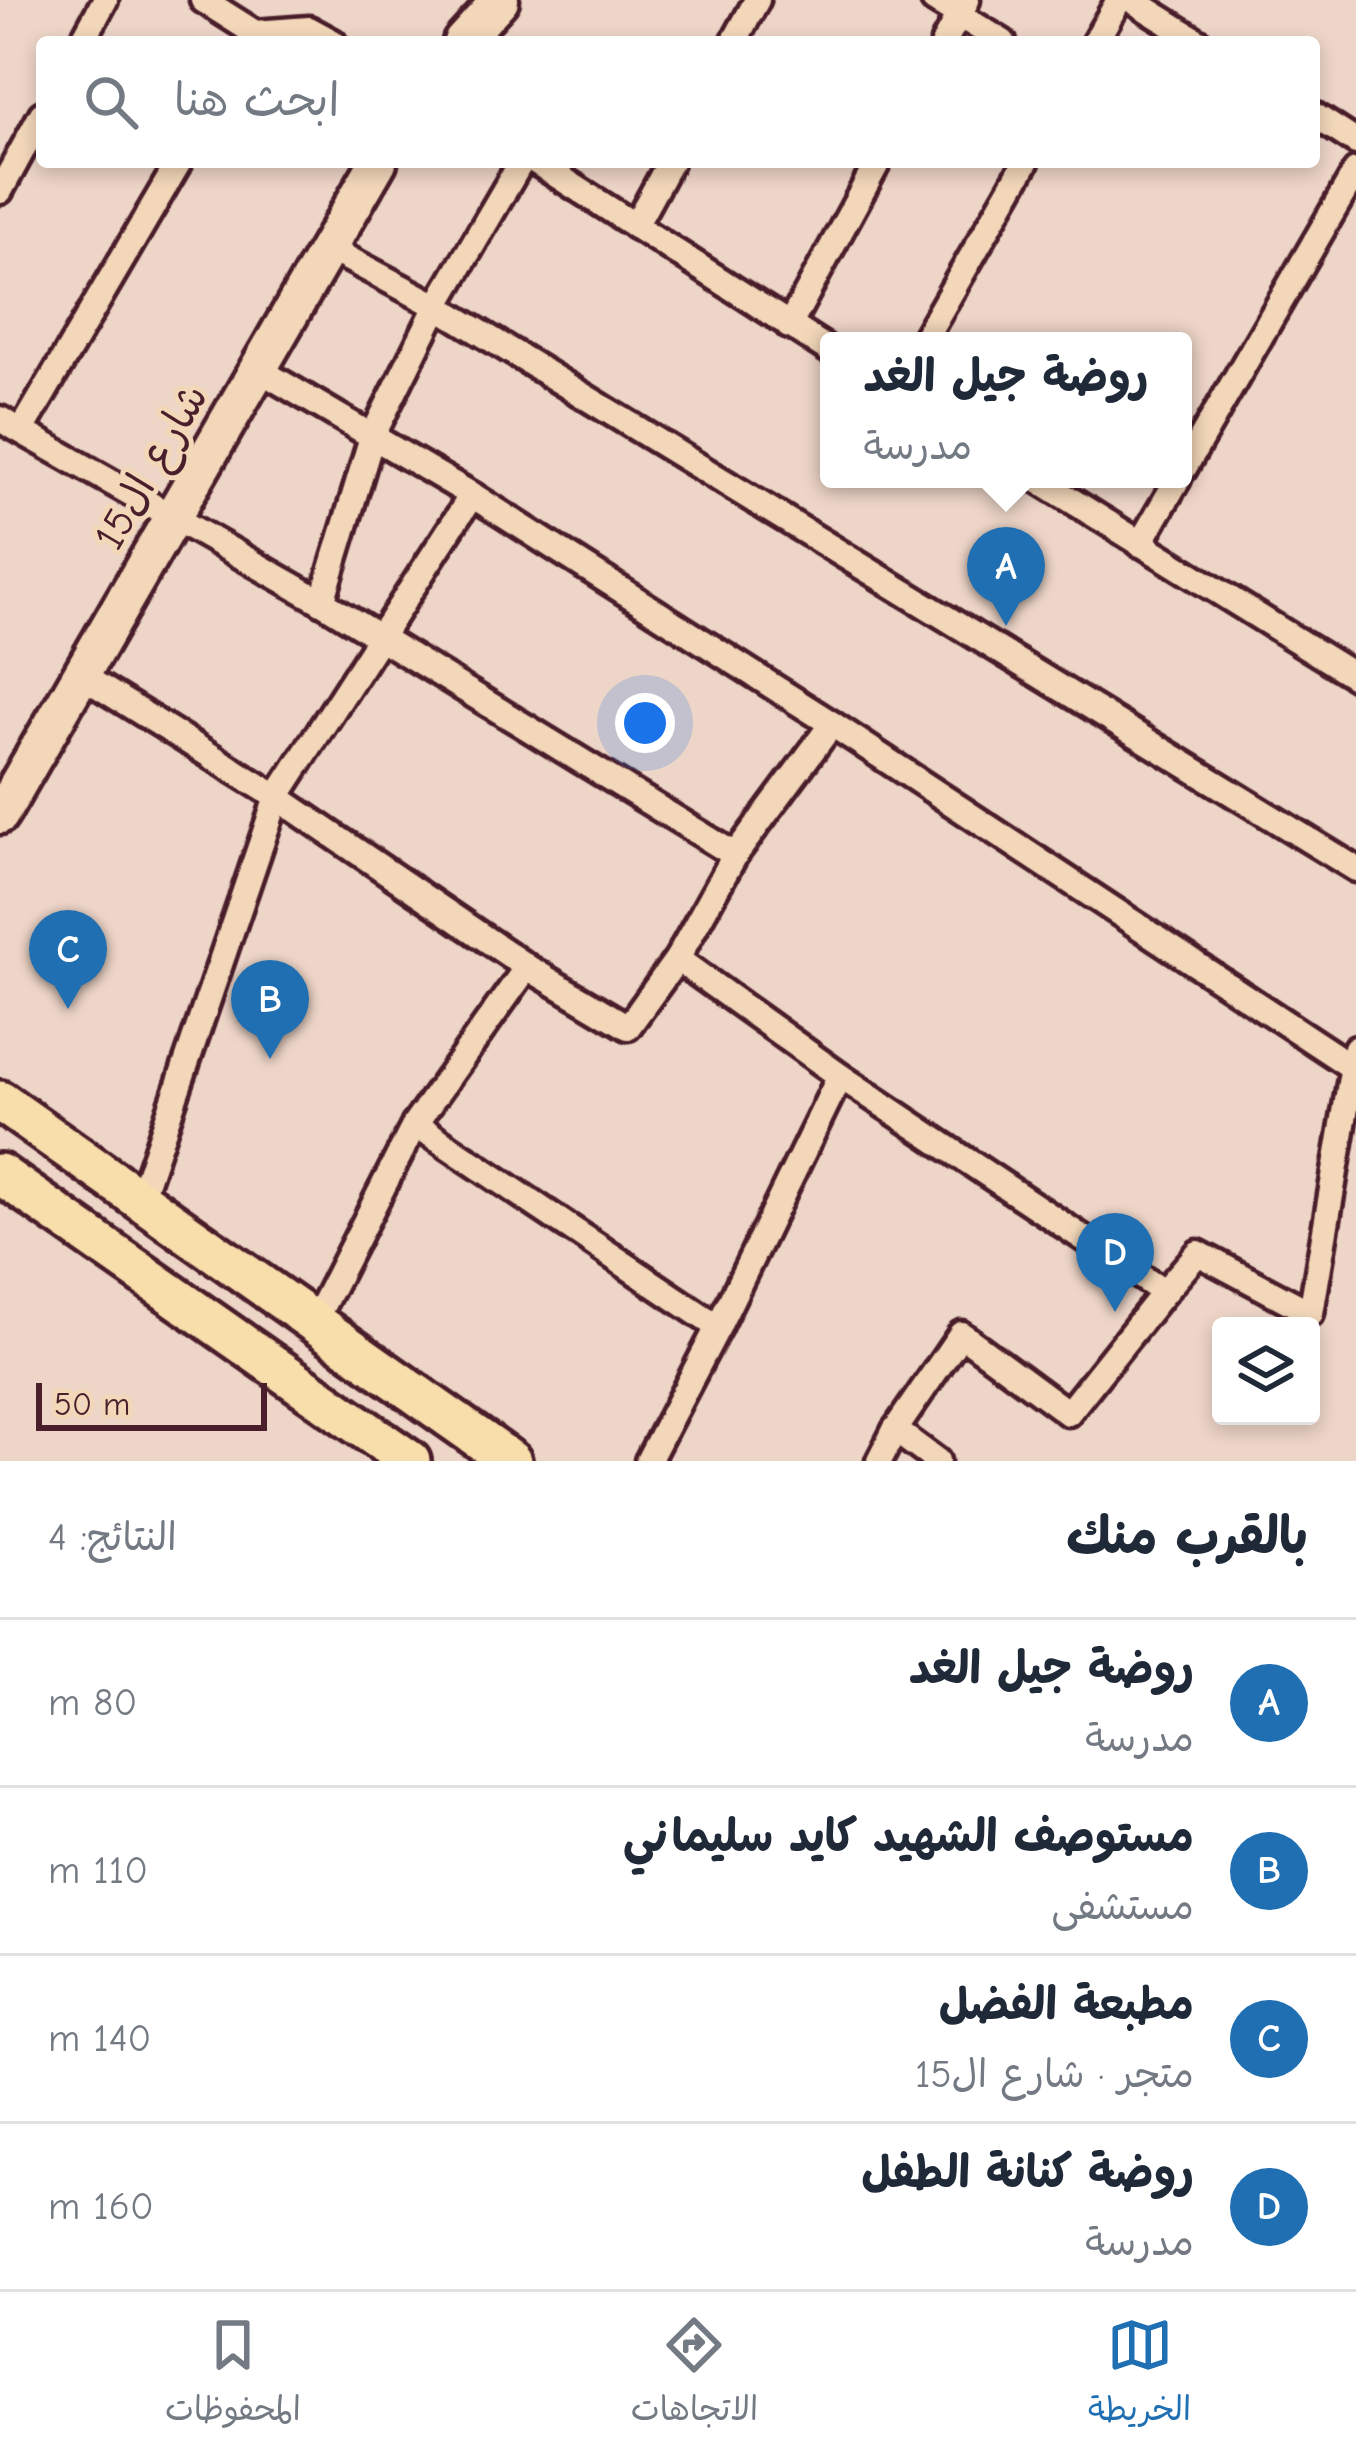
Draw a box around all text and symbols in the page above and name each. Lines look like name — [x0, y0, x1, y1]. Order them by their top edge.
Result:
search box — [36, 36, 1320, 168]
icon: search — [78, 69, 144, 135]
text: ابحث هنا — [174, 74, 339, 126]
popup — [820, 332, 1192, 488]
text: روضة جيل الغد — [863, 350, 1149, 402]
street label: شارع ال15 — [84, 375, 222, 560]
text: مدرسة — [863, 424, 972, 469]
pin: A — [967, 527, 1045, 626]
your location — [615, 693, 675, 753]
pin: C — [29, 910, 107, 1009]
pin: B — [231, 960, 309, 1059]
pin: D — [1076, 1213, 1154, 1312]
map controls — [1212, 1317, 1320, 1425]
button: layers — [1212, 1317, 1320, 1425]
scale bar — [36, 1377, 267, 1430]
text: 50 m — [54, 1385, 130, 1423]
text: بالقرب منك — [1066, 1507, 1308, 1566]
text: النتائج: 4 — [48, 1515, 177, 1560]
text: روضة جيل الغد — [909, 1642, 1194, 1694]
text: 80 m — [48, 1680, 137, 1725]
text: A — [1258, 1680, 1280, 1725]
text: مدرسة — [1085, 1716, 1194, 1761]
text: مستوصف الشهيد كايد سليماني — [623, 1810, 1194, 1862]
text: 110 m — [48, 1848, 148, 1893]
text: B — [1257, 1848, 1281, 1893]
text: مستشفى — [1051, 1884, 1194, 1929]
text: مطبعة الفضل — [939, 1978, 1194, 2030]
text: 140 m — [48, 2016, 151, 2061]
text: C — [1257, 2016, 1281, 2061]
text: متجر · شارع ال15 — [915, 2052, 1194, 2097]
text: روضة كنانة الطفل — [861, 2146, 1194, 2198]
text: 160 m — [48, 2184, 154, 2229]
text: D — [1257, 2184, 1281, 2229]
text: مدرسة — [1085, 2220, 1194, 2265]
tab: المحفوظات — [165, 2312, 301, 2438]
tab: الاتجاهات — [631, 2312, 758, 2438]
tab: الخريطة — [1088, 2312, 1191, 2438]

